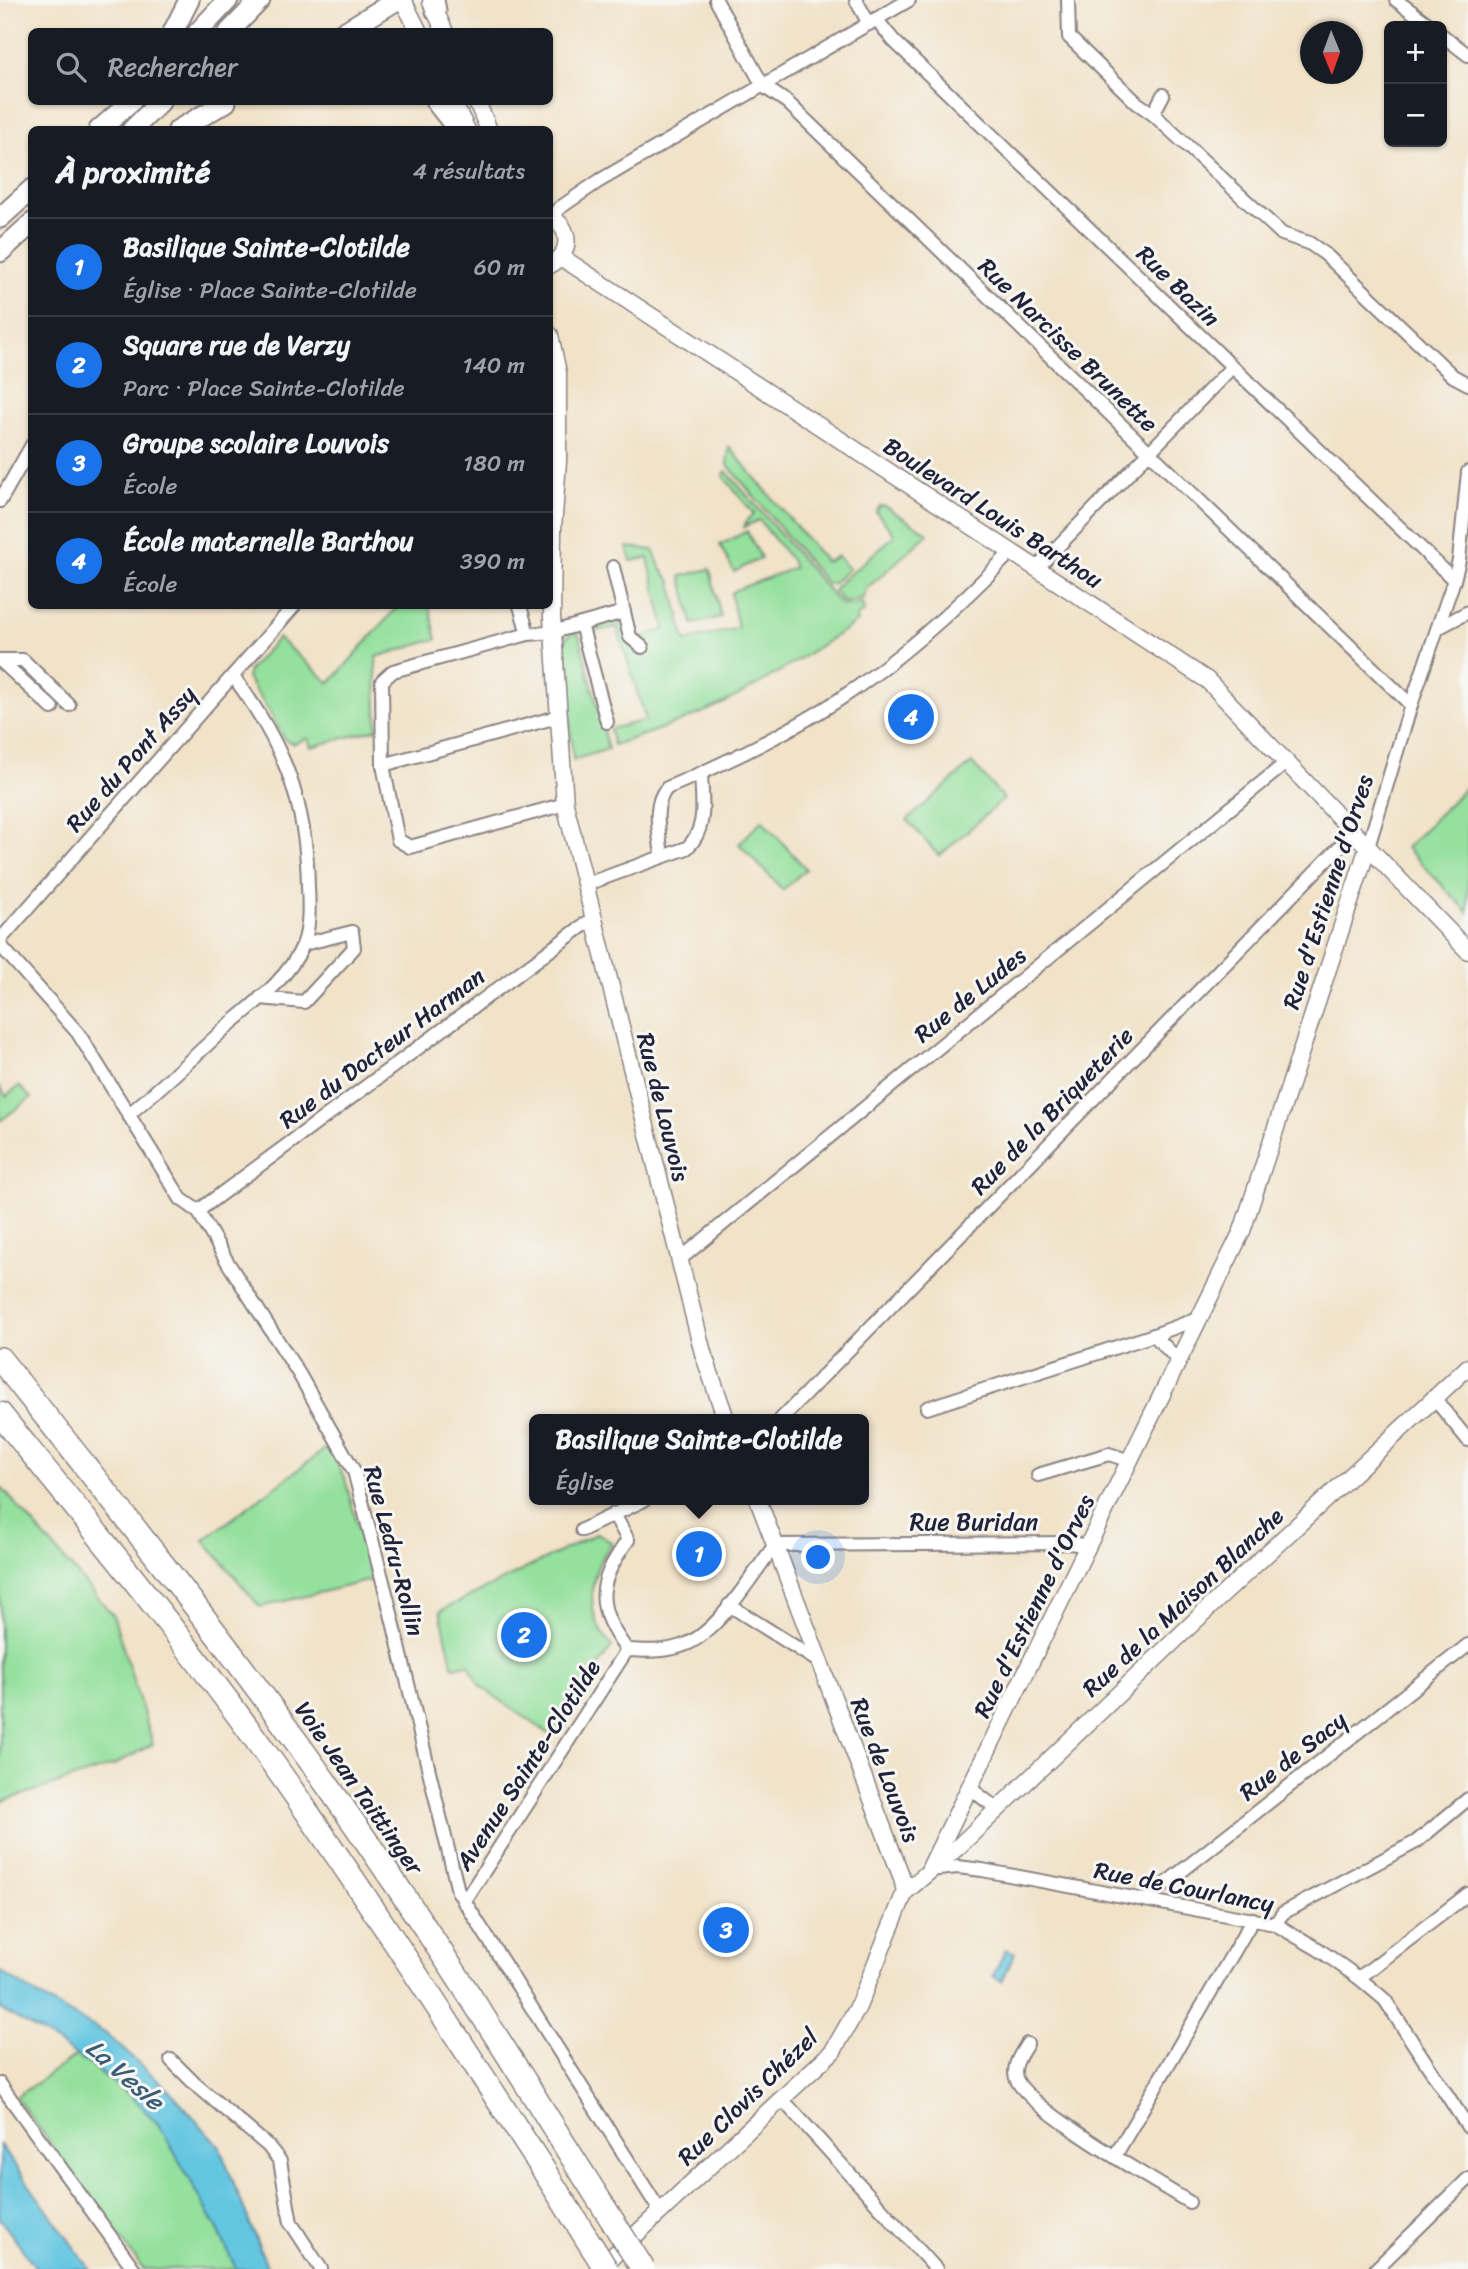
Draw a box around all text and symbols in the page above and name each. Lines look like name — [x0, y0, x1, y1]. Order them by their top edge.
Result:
north arrow — [1300, 21, 1363, 84]
map controls — [1384, 21, 1447, 147]
button: + — [1384, 21, 1447, 84]
search box — [28, 28, 553, 105]
text: Rechercher — [108, 44, 238, 90]
icon: search — [52, 48, 90, 86]
button: − — [1384, 84, 1447, 147]
text: À proximité — [56, 145, 210, 199]
text: 4 résultats — [413, 151, 525, 192]
text: Basilique Sainte-Clotilde — [123, 224, 410, 270]
street label: Rue Bazin — [1126, 235, 1230, 337]
text: 1 — [74, 247, 84, 288]
text: 60 m — [474, 247, 525, 288]
street label: Rue Narcisse Brunette — [968, 247, 1168, 443]
text: Église · Place Sainte-Clotilde — [123, 270, 417, 311]
text: Square rue de Verzy — [123, 322, 350, 368]
text: 2 — [72, 345, 86, 386]
text: 140 m — [463, 345, 525, 386]
text: Parc · Place Sainte-Clotilde — [123, 368, 405, 409]
text: Groupe scolaire Louvois — [123, 420, 389, 466]
street label: Boulevard Louis Barthou — [874, 426, 1112, 600]
text: 3 — [73, 443, 85, 484]
text: 180 m — [463, 443, 525, 484]
text: École — [123, 466, 177, 507]
text: École maternelle Barthou — [123, 518, 413, 564]
text: 4 — [72, 541, 86, 582]
text: 390 m — [460, 541, 525, 582]
text: École — [123, 564, 177, 605]
street label: Rue du Pont Assy — [55, 675, 208, 842]
pin: 4 — [888, 691, 934, 743]
street label: Rue d'Estienne d'Orves — [1270, 769, 1386, 1015]
street label: Rue de Ludes — [904, 936, 1036, 1054]
street label: Rue du Docteur Harman — [270, 956, 494, 1140]
street label: Rue de la Briqueterie — [960, 1017, 1144, 1205]
street label: Rue de Louvois — [624, 1028, 702, 1186]
popup — [529, 1414, 869, 1505]
text: Basilique Sainte-Clotilde — [556, 1416, 842, 1462]
street label: Rue Ledru-Rollin — [351, 1461, 437, 1641]
text: Église — [556, 1462, 614, 1503]
street label: Rue d'Estienne d'Orves — [961, 1487, 1107, 1725]
street label: Rue de la Maison Blanche — [1072, 1496, 1294, 1707]
street label: Rue Buridan — [910, 1501, 1038, 1543]
pin: 1 — [676, 1528, 722, 1580]
your location — [801, 1540, 835, 1574]
pin: 2 — [501, 1609, 547, 1661]
street label: Avenue Sainte-Clotilde — [443, 1651, 613, 1880]
street label: Rue de Louvois — [838, 1691, 932, 1849]
street label: Voie Jean Taittinger — [283, 1692, 436, 1885]
street label: Rue de Sacy — [1230, 1700, 1357, 1812]
street label: Rue de Courlancy — [1090, 1849, 1278, 1925]
pin: 3 — [703, 1904, 749, 1956]
street label: Rue Clovis Chézel — [667, 2017, 830, 2176]
water label: La Vesle — [75, 2026, 177, 2123]

